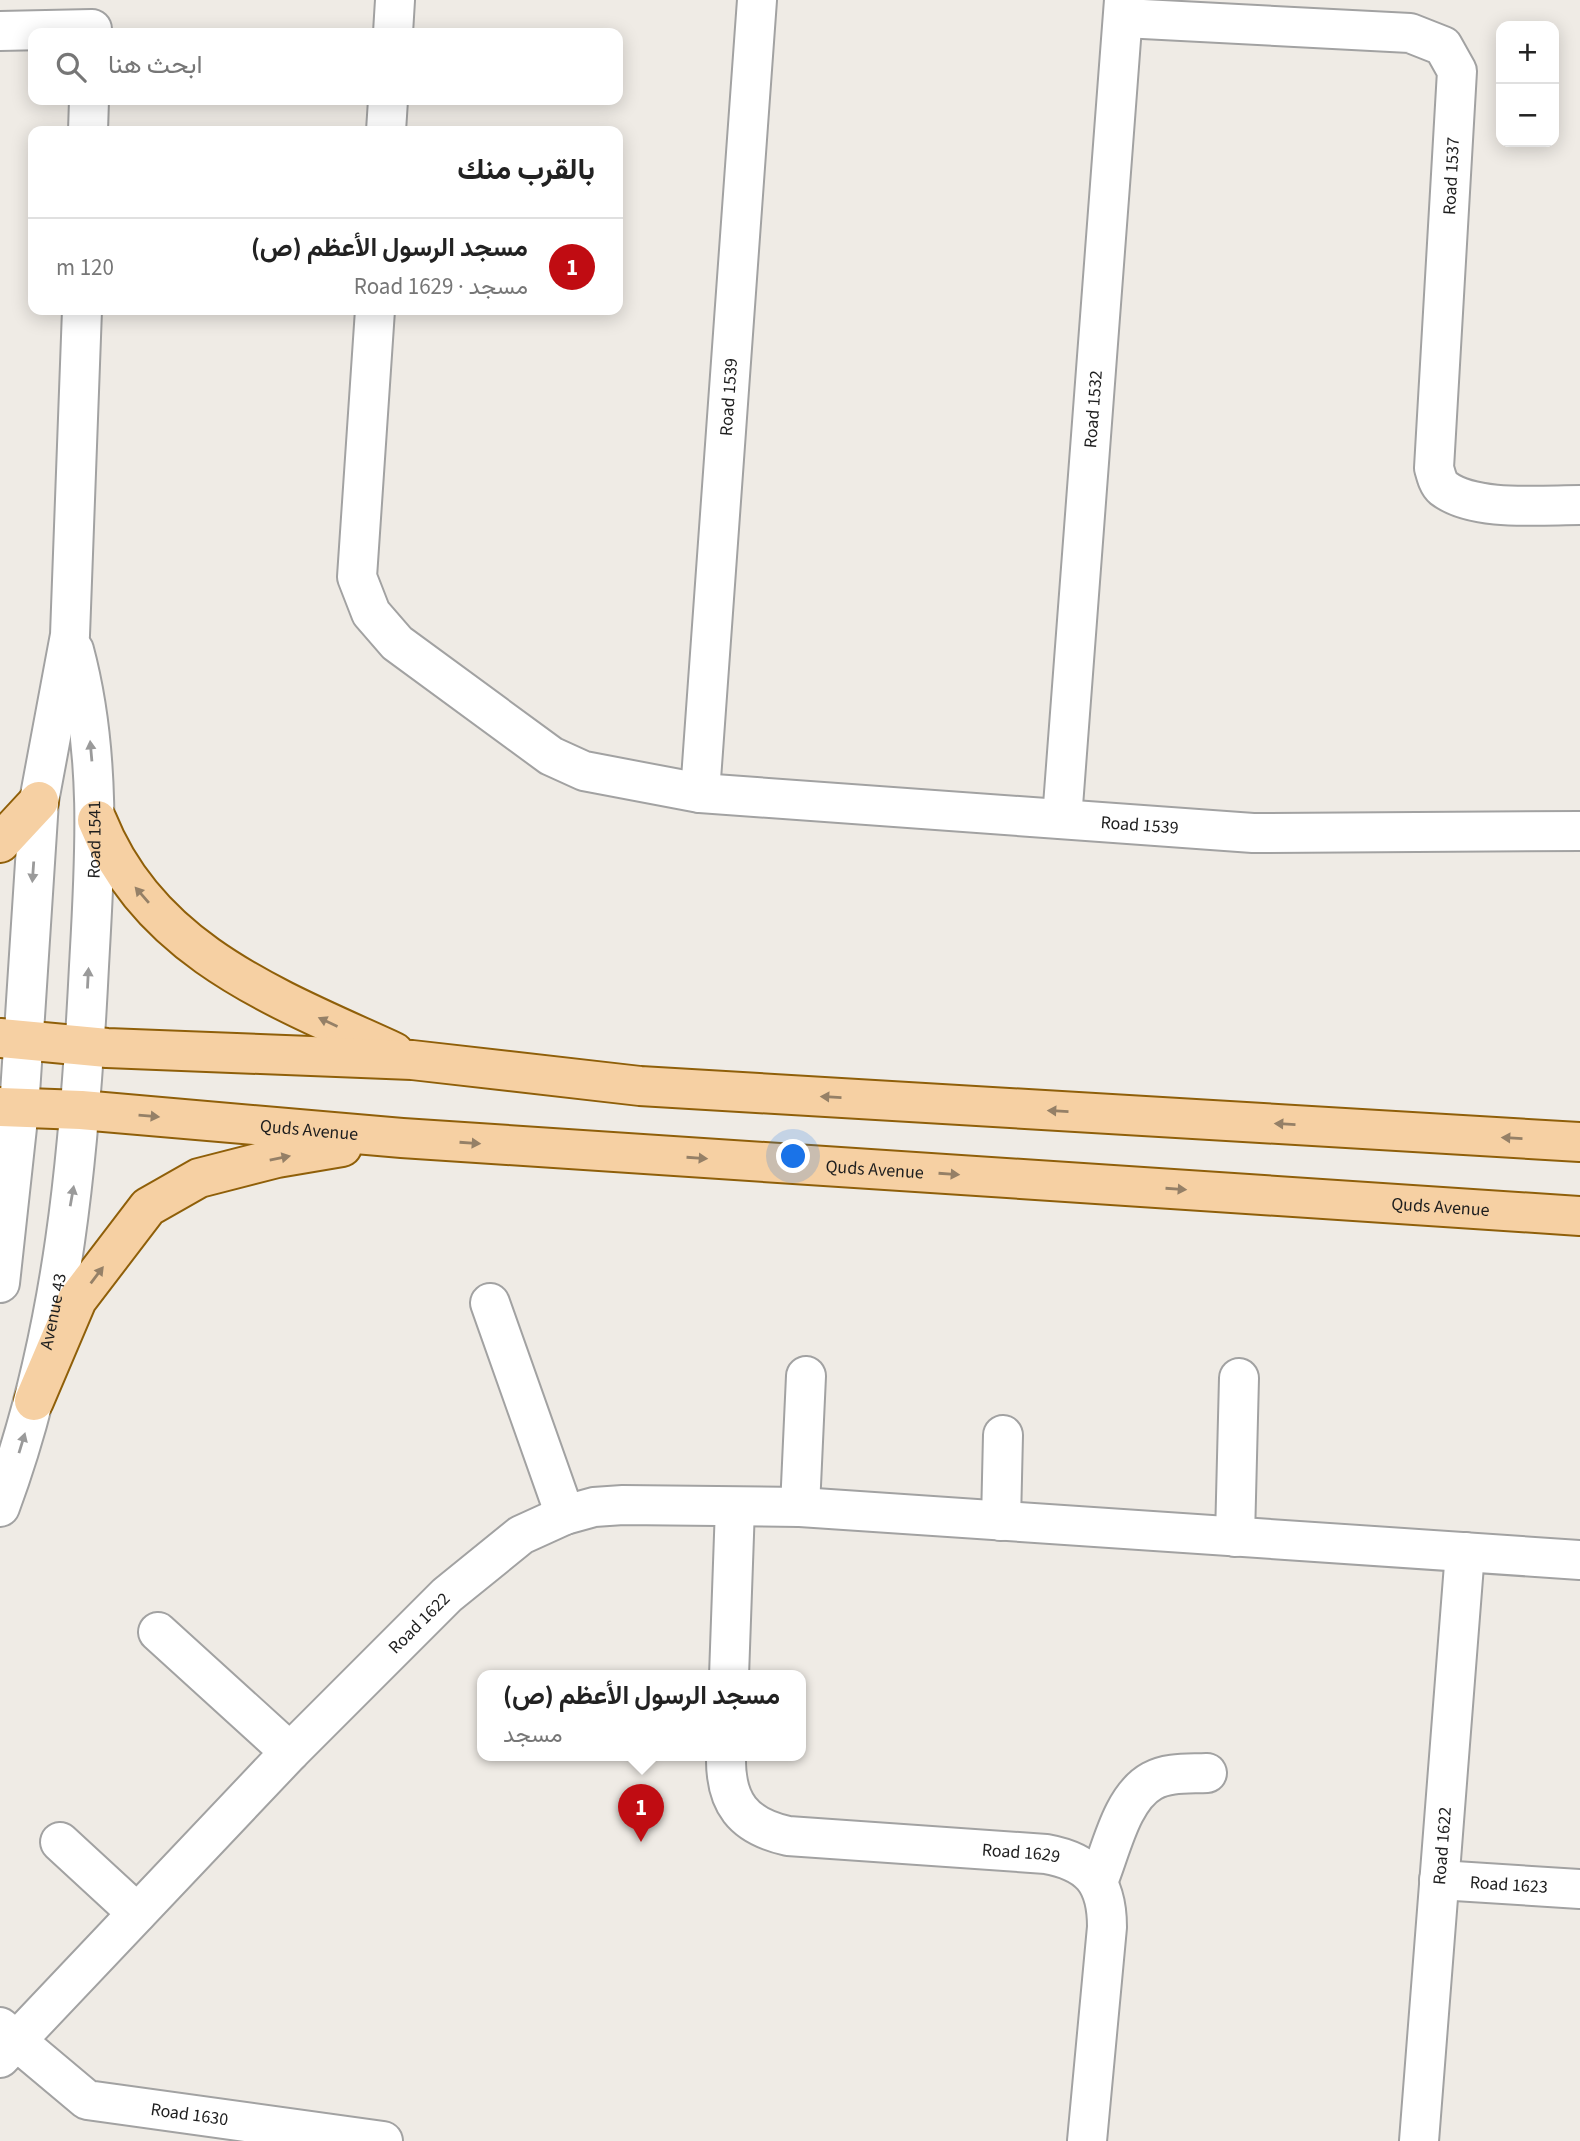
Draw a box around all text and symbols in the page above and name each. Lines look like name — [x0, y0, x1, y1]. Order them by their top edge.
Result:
map controls — [1496, 21, 1559, 147]
button: + — [1496, 21, 1559, 84]
search box — [28, 28, 623, 105]
text: ابحث هنا — [108, 46, 202, 83]
icon: search — [52, 48, 90, 86]
button: − — [1496, 84, 1559, 147]
street label: Road 1537 — [1437, 136, 1466, 216]
text: بالقرب منك — [457, 148, 595, 191]
text: مسجد الرسول الأعظم (ص) — [251, 229, 528, 266]
text: 120 m — [56, 251, 114, 284]
text: 1 — [566, 251, 578, 284]
text: مسجد · Road 1629 — [354, 270, 528, 303]
street label: Road 1539 — [714, 357, 744, 437]
street label: Road 1532 — [1078, 369, 1109, 449]
one-way arrow — [85, 740, 96, 762]
street label: Road 1541 — [81, 800, 107, 879]
street label: Road 1539 — [1100, 810, 1179, 841]
one-way arrow — [27, 861, 38, 883]
one-way arrow — [134, 886, 150, 904]
one-way arrow — [83, 967, 94, 989]
one-way arrow — [318, 1016, 338, 1027]
one-way arrow — [819, 1092, 841, 1103]
one-way arrow — [1046, 1105, 1068, 1116]
one-way arrow — [139, 1111, 161, 1122]
street label: Quds Avenue — [259, 1114, 359, 1147]
one-way arrow — [1274, 1119, 1296, 1130]
one-way arrow — [1501, 1132, 1523, 1143]
one-way arrow — [459, 1137, 481, 1148]
your location — [776, 1139, 810, 1173]
one-way arrow — [269, 1152, 291, 1163]
one-way arrow — [686, 1152, 708, 1163]
street label: Quds Avenue — [825, 1154, 925, 1186]
one-way arrow — [938, 1169, 960, 1180]
one-way arrow — [1165, 1184, 1187, 1195]
one-way arrow — [67, 1185, 78, 1207]
street label: Quds Avenue — [1390, 1192, 1490, 1223]
one-way arrow — [89, 1266, 103, 1284]
street label: Avenue 43 — [34, 1271, 73, 1352]
one-way arrow — [18, 1432, 28, 1453]
street label: Road 1622 — [383, 1587, 456, 1660]
popup — [477, 1670, 806, 1761]
text: مسجد الرسول الأعظم (ص) — [503, 1677, 780, 1714]
text: مسجد — [503, 1718, 563, 1751]
pin: 1 — [618, 1784, 664, 1842]
street label: Road 1622 — [1427, 1806, 1458, 1886]
street label: Road 1629 — [981, 1838, 1063, 1870]
street label: Road 1623 — [1469, 1870, 1549, 1900]
street label: Road 1630 — [149, 2097, 230, 2132]

